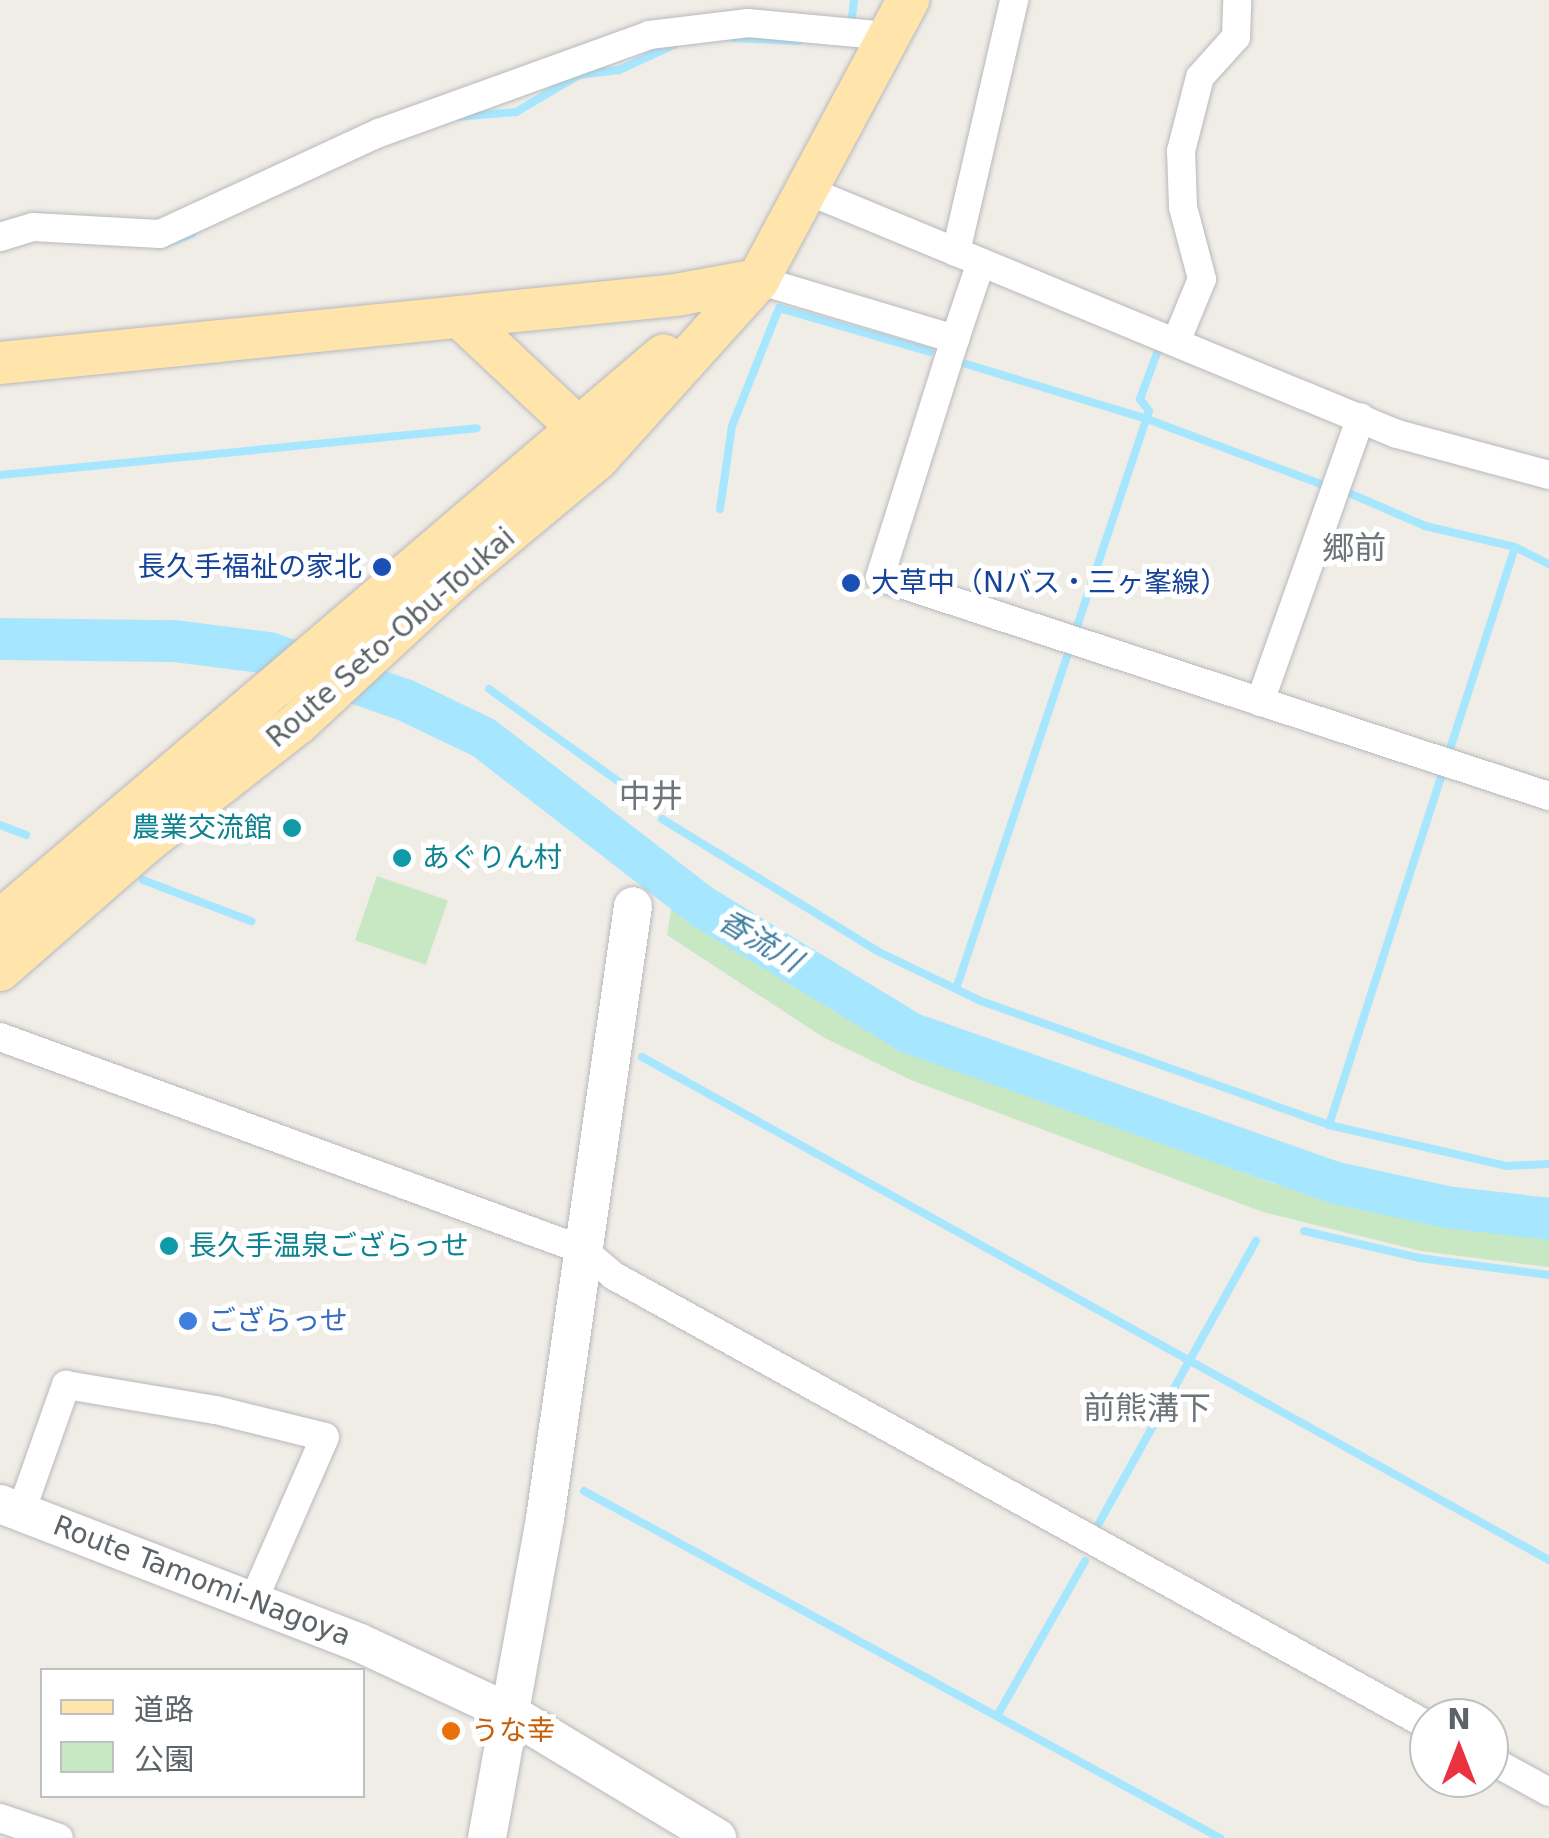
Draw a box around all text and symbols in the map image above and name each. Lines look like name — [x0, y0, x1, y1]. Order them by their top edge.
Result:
street label: Route Seto-Obu-Toukai — [260, 521, 522, 755]
district label: 郷前 — [1322, 529, 1386, 567]
place label: 長久手福祉の家北 — [138, 550, 362, 584]
marker: 長久手福祉の家北 — [371, 556, 393, 578]
place label: 大草中（Nバス・三ヶ峯線） — [871, 566, 1228, 600]
marker: 大草中（Nバス・三ヶ峯線） — [840, 572, 862, 594]
district label: 中井 — [619, 777, 683, 815]
place label: 農業交流館 — [132, 811, 272, 845]
marker: 農業交流館 — [281, 817, 303, 839]
place label: あぐりん村 — [422, 841, 562, 875]
marker: あぐりん村 — [391, 847, 413, 869]
water label: 香流川 — [712, 902, 808, 980]
place label: 長久手温泉ござらっせ — [189, 1229, 469, 1263]
marker: 長久手温泉ござらっせ — [158, 1235, 180, 1257]
place label: ござらっせ — [208, 1304, 348, 1338]
marker: ござらっせ — [177, 1310, 199, 1332]
district label: 前熊溝下 — [1083, 1389, 1211, 1427]
street label: Route Tamomi-Nagoya — [48, 1509, 356, 1653]
legend — [40, 1668, 365, 1798]
text: 道路 — [134, 1692, 194, 1727]
north arrow — [1409, 1698, 1509, 1798]
text: N — [1447, 1703, 1471, 1736]
place label: うな幸 — [471, 1714, 555, 1748]
marker: うな幸 — [440, 1720, 462, 1742]
text: 公園 — [134, 1742, 194, 1777]

